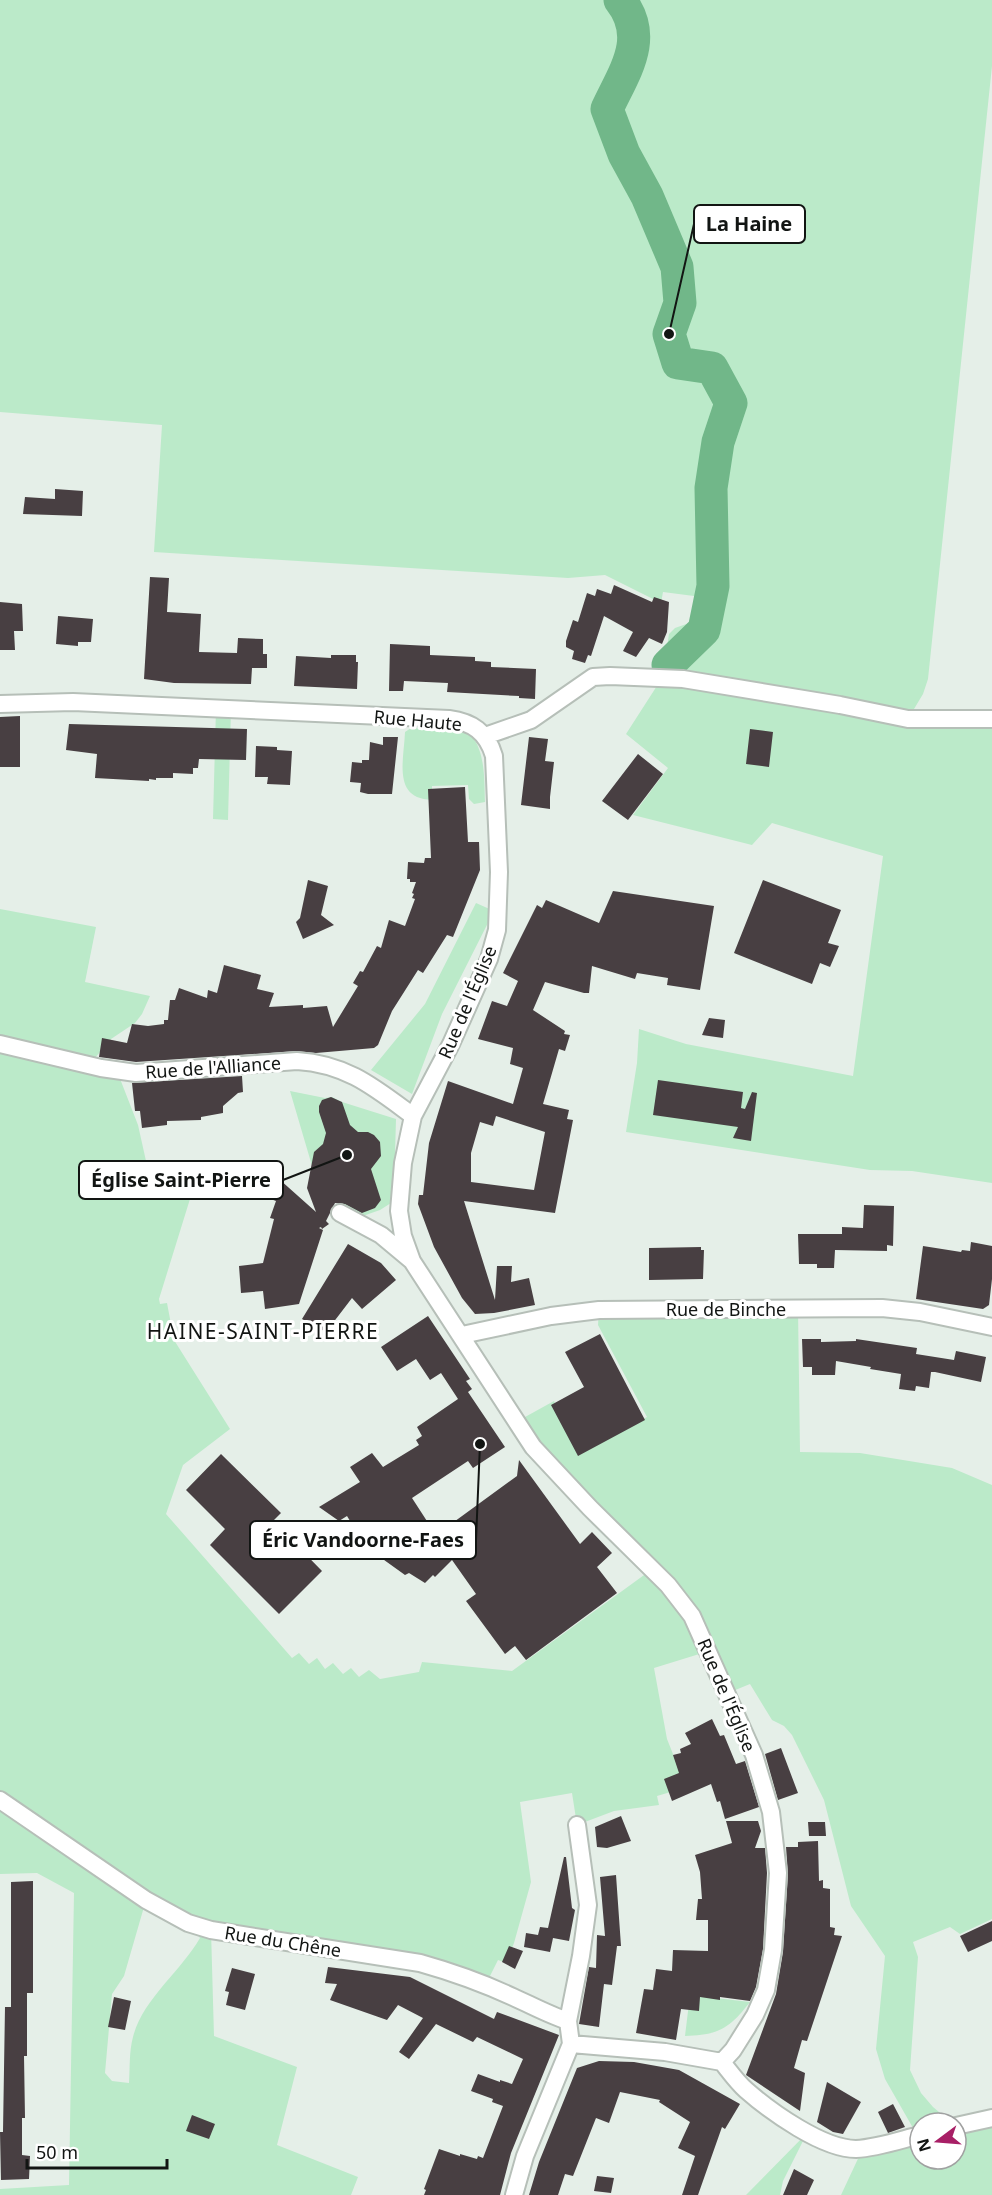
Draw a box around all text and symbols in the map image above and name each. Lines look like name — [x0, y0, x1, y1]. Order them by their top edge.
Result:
callout: La Haine — [694, 205, 805, 243]
text: La Haine — [706, 210, 792, 237]
street label: Rue Haute — [373, 704, 463, 736]
street label: Rue de l'Église — [432, 942, 502, 1062]
street label: Rue de l'Alliance — [144, 1050, 282, 1084]
callout: Église Saint-Pierre — [79, 1161, 283, 1199]
text: Église Saint-Pierre — [91, 1166, 271, 1193]
street label: Rue de Binche — [666, 1297, 786, 1321]
district label: HAINE-SAINT-PIERRE — [147, 1317, 379, 1345]
callout: Éric Vandoorne-Faes — [250, 1521, 476, 1559]
text: Éric Vandoorne-Faes — [262, 1526, 464, 1553]
street label: Rue de l'Église — [692, 1635, 762, 1755]
street label: Rue du Chêne — [223, 1920, 343, 1962]
north arrow — [908, 2111, 968, 2171]
scale bar — [27, 2132, 166, 2170]
text: N — [911, 2136, 936, 2154]
text: 50 m — [36, 2140, 78, 2164]

